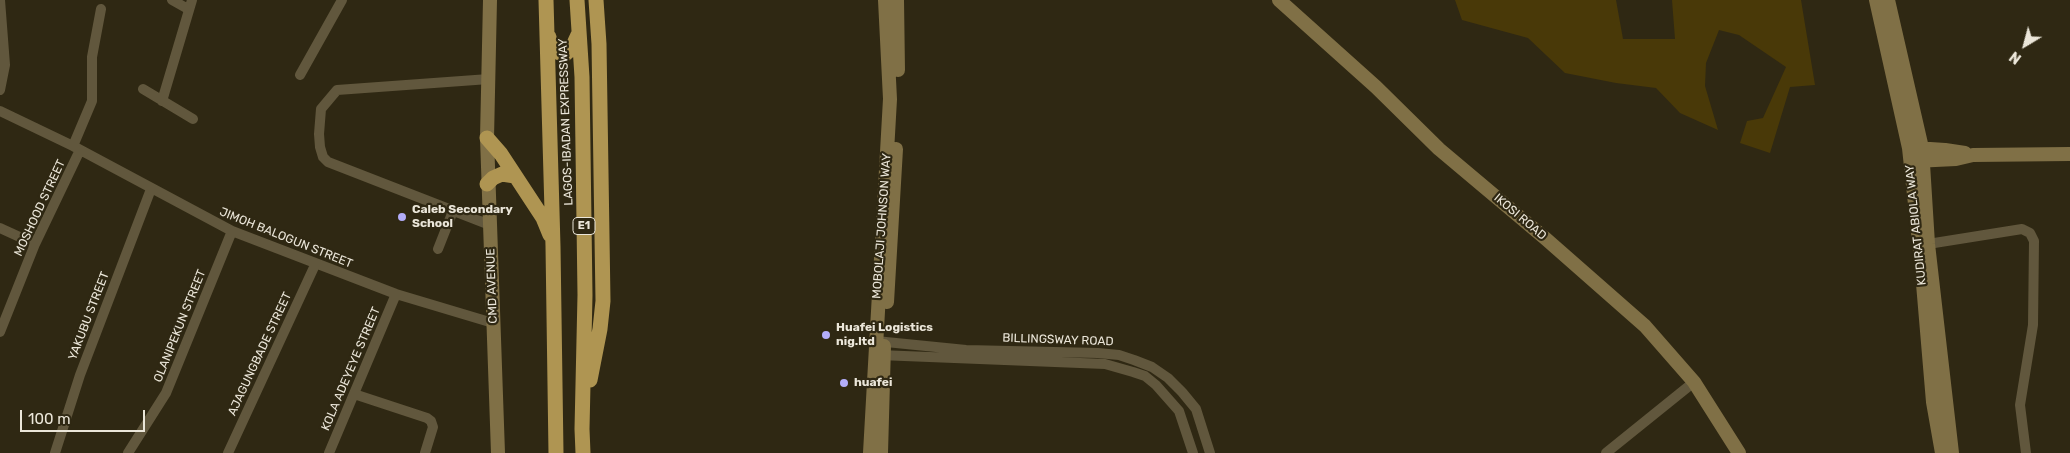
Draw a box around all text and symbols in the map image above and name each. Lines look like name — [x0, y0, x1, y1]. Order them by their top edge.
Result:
north arrow — [2000, 20, 2050, 70]
street label: LAGOS-IBADAN EXPRESSWAY — [556, 38, 576, 206]
text: N — [2007, 48, 2025, 67]
street label: MOBOLAJI JOHNSON WAY — [870, 153, 894, 299]
street label: MOSHOOD STREET — [11, 157, 69, 259]
street label: KUDIRAT ABIOLA WAY — [1902, 164, 1930, 286]
street label: IKOSI ROAD — [1491, 191, 1549, 243]
place label: Caleb Secondary School — [412, 203, 513, 231]
street label: JIMOH BALOGUN STREET — [217, 205, 355, 271]
marker: Caleb Secondary School — [396, 211, 408, 223]
road number: E1 — [573, 218, 595, 235]
street label: CMD AVENUE — [483, 248, 501, 324]
street label: OLANIPEKUN STREET — [151, 268, 209, 384]
street label: YAKUBU STREET — [66, 270, 112, 362]
street label: AJAGUNGBADE STREET — [225, 290, 295, 418]
street label: KOLA ADEYEYE STREET — [318, 305, 384, 433]
place label: Huafei Logistics nig.ltd — [836, 321, 933, 349]
marker: Huafei Logistics nig.ltd — [820, 329, 832, 341]
street label: BILLINGSWAY ROAD — [1002, 331, 1114, 349]
place label: huafei — [854, 376, 892, 390]
marker: huafei — [838, 377, 850, 389]
scale bar — [22, 400, 148, 432]
text: 100 m — [28, 410, 70, 428]

